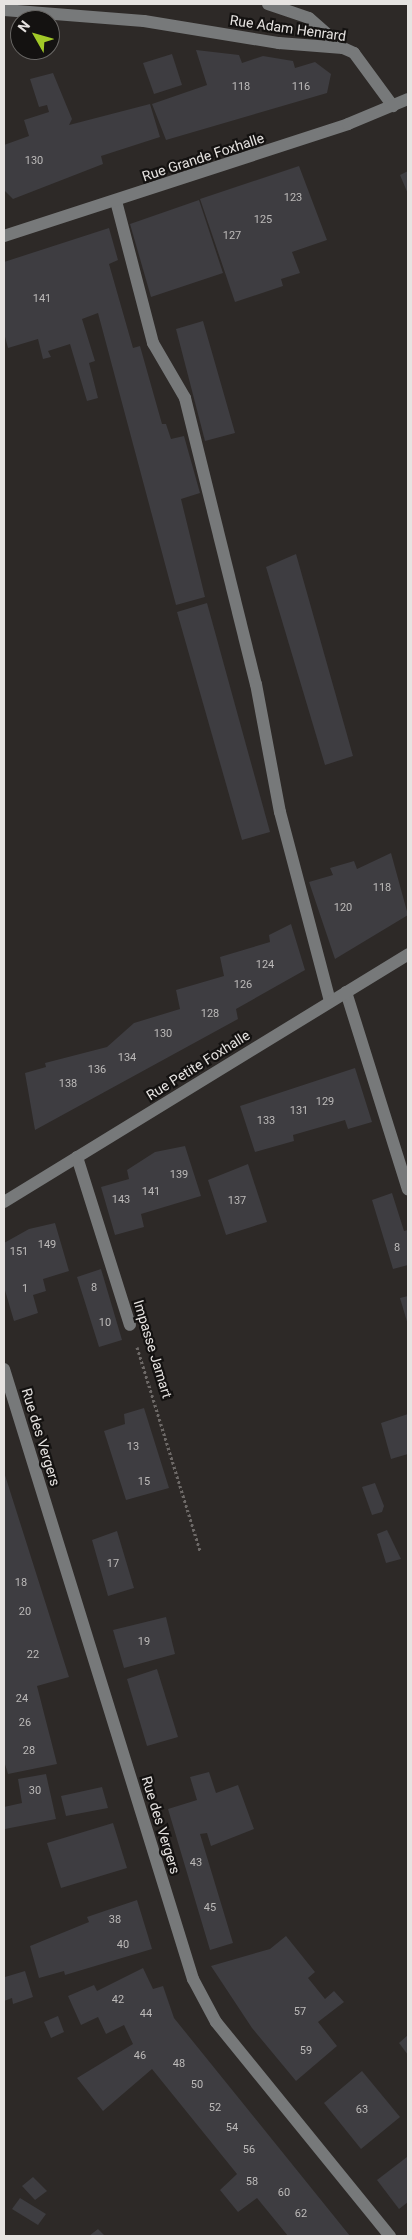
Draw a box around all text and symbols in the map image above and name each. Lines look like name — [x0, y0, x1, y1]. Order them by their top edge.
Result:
north arrow — [10, 10, 60, 60]
street label: Rue Adam Henrard — [229, 12, 347, 44]
text: N — [15, 18, 33, 35]
house number: 118 — [232, 80, 250, 94]
house number: 116 — [292, 80, 310, 94]
street label: Rue Grande Foxhalle — [140, 129, 266, 185]
house number: 130 — [25, 154, 43, 168]
house number: 123 — [284, 191, 302, 205]
house number: 125 — [254, 213, 272, 227]
house number: 127 — [223, 229, 241, 243]
house number: 141 — [33, 292, 51, 306]
house number: 118 — [373, 881, 391, 895]
house number: 120 — [334, 901, 352, 915]
house number: 124 — [256, 958, 274, 972]
house number: 126 — [234, 978, 252, 992]
house number: 128 — [201, 1007, 219, 1021]
street label: Rue Petite Foxhalle — [143, 1026, 253, 1104]
house number: 130 — [154, 1027, 172, 1041]
house number: 134 — [118, 1051, 136, 1065]
house number: 136 — [88, 1063, 106, 1077]
house number: 138 — [59, 1077, 77, 1091]
house number: 129 — [316, 1095, 334, 1109]
house number: 131 — [290, 1104, 308, 1118]
house number: 133 — [257, 1114, 275, 1128]
house number: 139 — [170, 1168, 188, 1182]
house number: 141 — [142, 1185, 160, 1199]
house number: 143 — [112, 1193, 130, 1207]
house number: 137 — [228, 1194, 246, 1208]
house number: 149 — [38, 1238, 56, 1252]
house number: 8 — [394, 1241, 400, 1255]
house number: 151 — [10, 1245, 28, 1259]
house number: 8 — [91, 1281, 97, 1295]
house number: 1 — [22, 1282, 28, 1296]
street label: Impasse Jamart — [130, 1298, 176, 1400]
house number: 10 — [99, 1316, 111, 1330]
street label: Rue des Vergers — [18, 1386, 64, 1488]
house number: 13 — [127, 1440, 139, 1454]
house number: 15 — [138, 1475, 150, 1489]
house number: 17 — [107, 1557, 119, 1571]
house number: 18 — [15, 1576, 27, 1590]
house number: 20 — [19, 1605, 31, 1619]
house number: 19 — [138, 1635, 150, 1649]
house number: 22 — [27, 1648, 39, 1662]
house number: 24 — [16, 1692, 28, 1706]
house number: 26 — [19, 1716, 31, 1730]
house number: 28 — [23, 1744, 35, 1758]
street label: Rue des Vergers — [138, 1774, 184, 1876]
house number: 30 — [29, 1784, 41, 1798]
house number: 43 — [190, 1856, 202, 1870]
house number: 45 — [204, 1901, 216, 1915]
house number: 38 — [109, 1913, 121, 1927]
house number: 40 — [117, 1938, 129, 1952]
house number: 42 — [112, 1993, 124, 2007]
house number: 57 — [294, 2005, 306, 2019]
house number: 44 — [140, 2007, 152, 2021]
house number: 59 — [300, 2044, 312, 2058]
house number: 46 — [134, 2049, 146, 2063]
house number: 48 — [173, 2057, 185, 2071]
house number: 50 — [191, 2078, 203, 2092]
house number: 52 — [209, 2101, 221, 2115]
house number: 63 — [356, 2103, 368, 2117]
house number: 54 — [226, 2121, 238, 2135]
house number: 56 — [243, 2143, 255, 2157]
house number: 58 — [246, 2175, 258, 2189]
house number: 60 — [278, 2186, 290, 2200]
house number: 62 — [295, 2207, 307, 2221]

